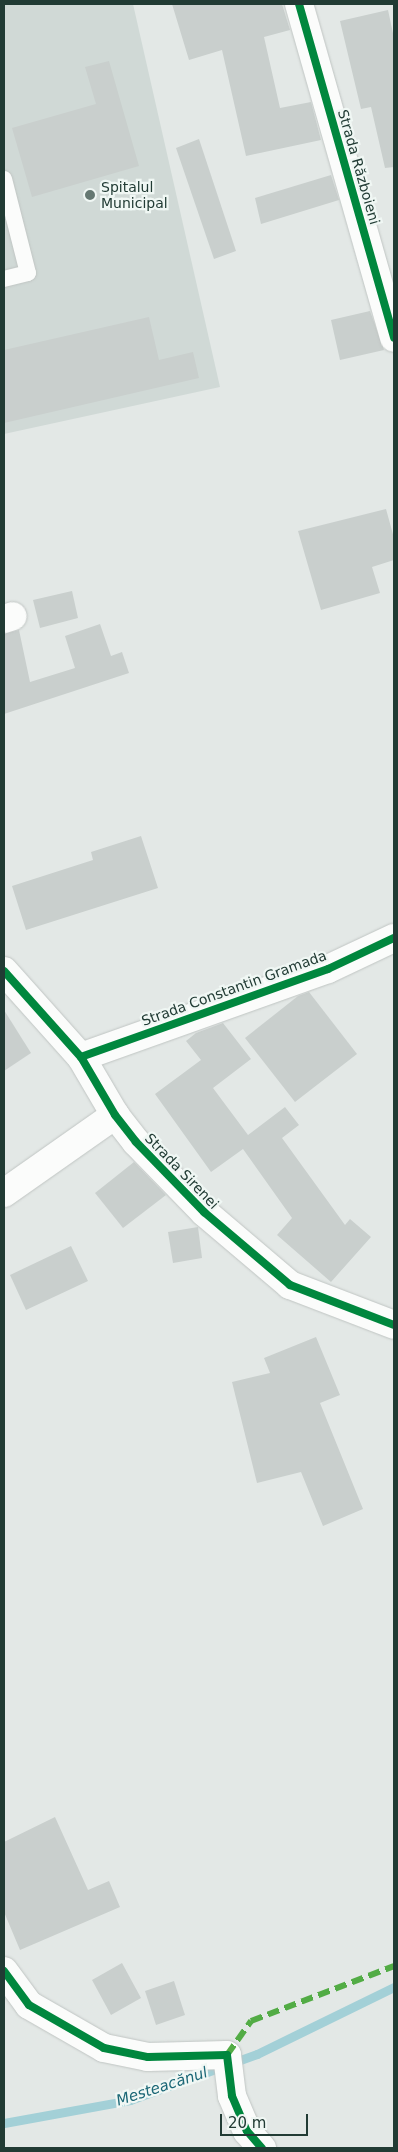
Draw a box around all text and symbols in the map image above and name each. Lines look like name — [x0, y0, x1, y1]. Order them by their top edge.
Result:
street label: Strada Războieni — [335, 107, 383, 227]
place label: Spitalul Municipal — [101, 179, 168, 212]
marker: Spitalul Municipal — [83, 188, 97, 202]
street label: Strada Constantin Gramada — [139, 947, 329, 1029]
street label: Strada Sirenei — [142, 1130, 222, 1212]
water label: Mesteacănul — [114, 2064, 210, 2110]
scale bar — [223, 2104, 310, 2136]
text: 20 m — [228, 2114, 266, 2132]

